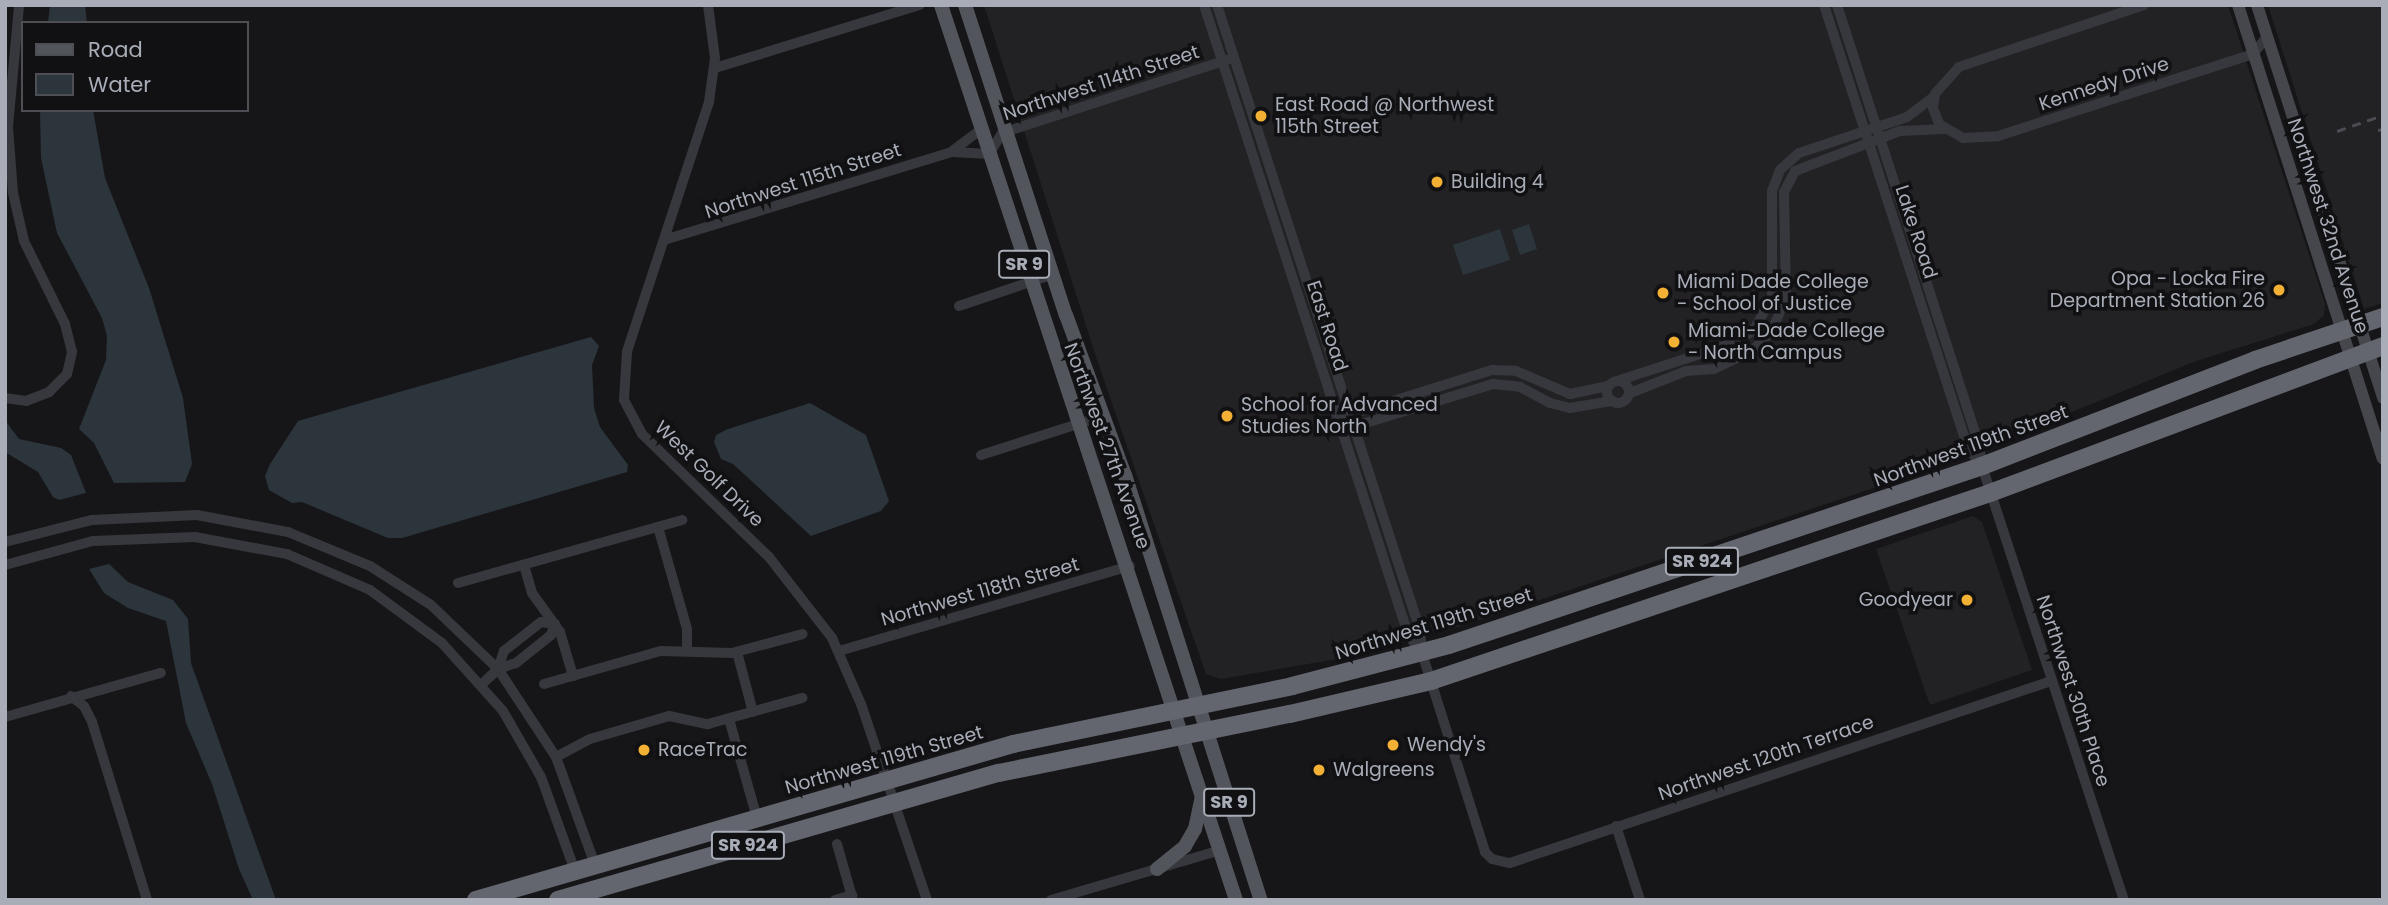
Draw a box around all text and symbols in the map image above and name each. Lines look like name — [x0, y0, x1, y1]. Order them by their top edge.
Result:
legend — [21, 21, 248, 112]
text: Road — [88, 35, 143, 64]
street label: Northwest 114th Street — [1000, 41, 1202, 125]
street label: Kennedy Drive — [2036, 52, 2172, 116]
text: Water — [88, 70, 151, 99]
place label: East Road @ Northwest 115th Street — [1275, 94, 1494, 138]
marker: East Road @ Northwest 115th Street — [1253, 108, 1269, 124]
street label: Northwest 32nd Avenue — [2282, 116, 2374, 336]
street label: Northwest 115th Street — [702, 139, 904, 223]
place label: Building 4 — [1451, 171, 1544, 193]
marker: Building 4 — [1429, 174, 1445, 190]
street label: Lake Road — [1890, 182, 1942, 282]
road number: SR 9 — [998, 250, 1050, 278]
place label: Opa - Locka Fire Department Station 26 — [2050, 268, 2265, 312]
place label: Miami Dade College - School of Justice — [1677, 271, 1869, 315]
street label: East Road — [1302, 278, 1352, 374]
marker: Opa - Locka Fire Department Station 26 — [2271, 282, 2287, 298]
marker: Miami Dade College - School of Justice — [1655, 285, 1671, 301]
place label: Miami-Dade College - North Campus — [1688, 320, 1885, 364]
marker: Miami-Dade College - North Campus — [1666, 334, 1682, 350]
street label: Northwest 27th Avenue — [1059, 340, 1155, 552]
place label: School for Advanced Studies North — [1241, 394, 1438, 438]
street label: Northwest 119th Street — [1871, 400, 2071, 492]
marker: School for Advanced Studies North — [1219, 408, 1235, 424]
street label: West Golf Drive — [650, 416, 768, 532]
road number: SR 924 — [1664, 546, 1740, 576]
street label: Northwest 118th Street — [878, 553, 1082, 631]
street label: Northwest 119th Street — [1333, 583, 1535, 665]
place label: Goodyear — [1859, 589, 1953, 611]
marker: Goodyear — [1959, 592, 1975, 608]
street label: Northwest 30th Place — [2031, 592, 2115, 790]
street label: Northwest 120th Terrace — [1655, 710, 1877, 806]
street label: Northwest 119th Street — [782, 721, 986, 799]
place label: Wendy's — [1407, 734, 1486, 756]
marker: Wendy's — [1385, 737, 1401, 753]
place label: RaceTrac — [658, 739, 747, 761]
marker: RaceTrac — [636, 742, 652, 758]
place label: Walgreens — [1333, 759, 1435, 781]
marker: Walgreens — [1311, 762, 1327, 778]
road number: SR 9 — [1203, 788, 1255, 816]
road number: SR 924 — [710, 830, 786, 860]

